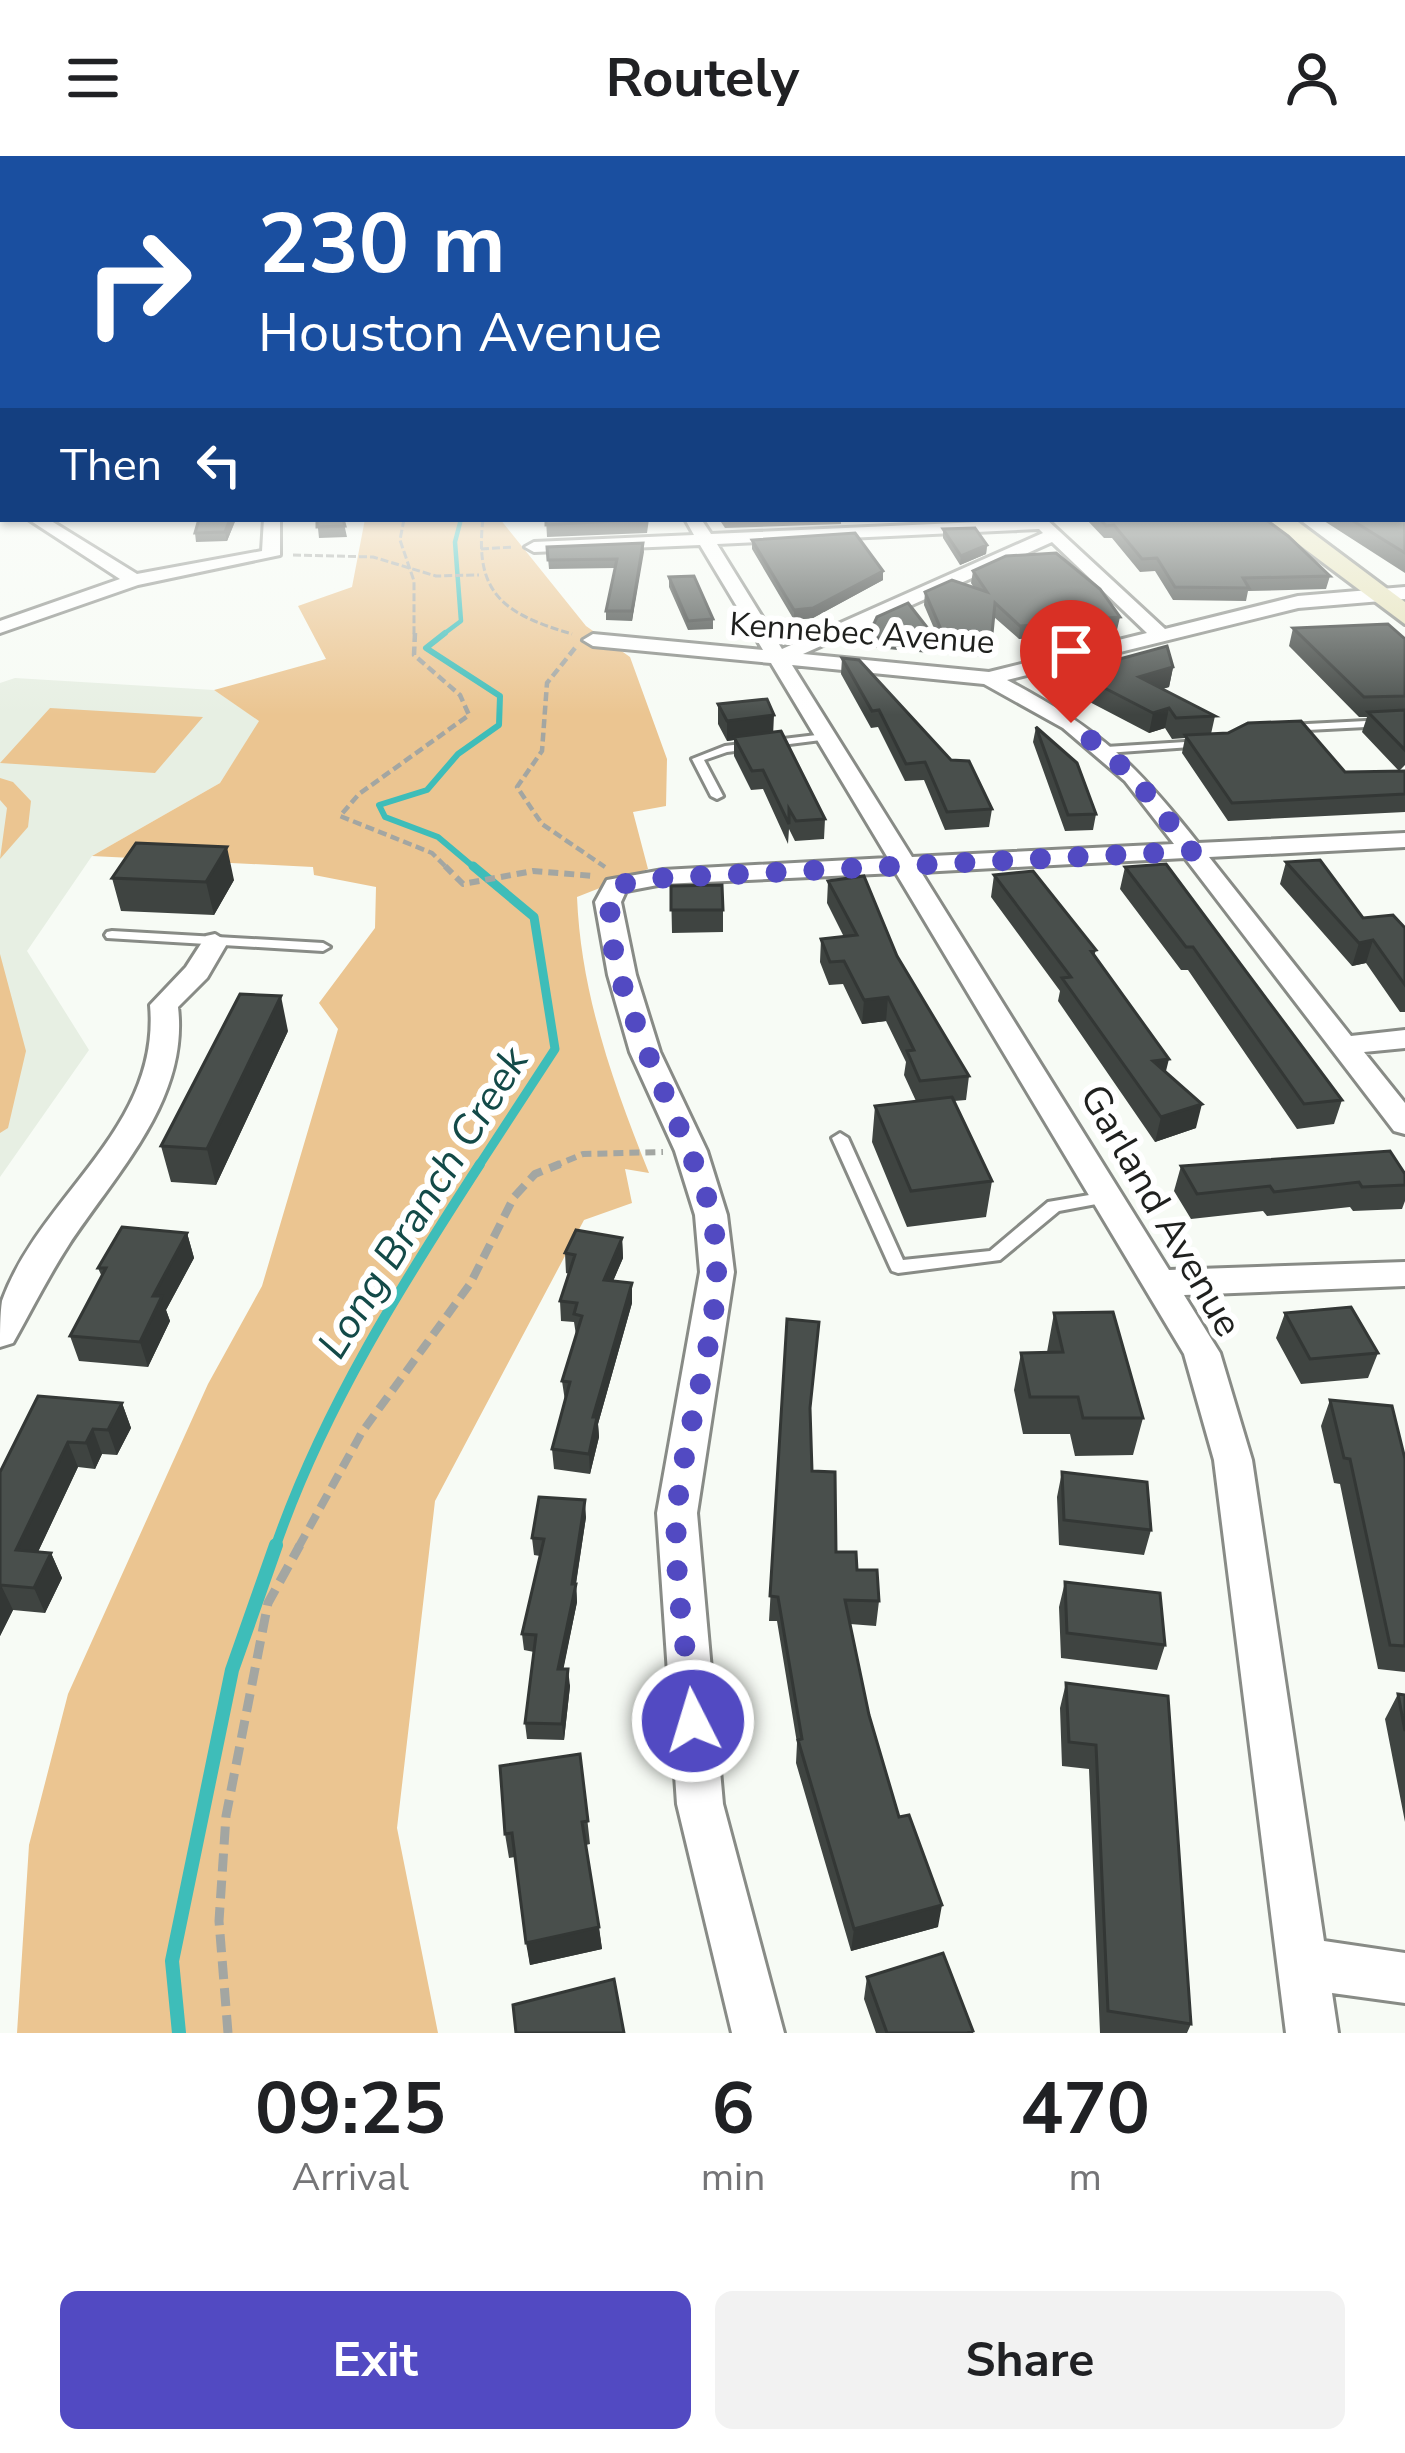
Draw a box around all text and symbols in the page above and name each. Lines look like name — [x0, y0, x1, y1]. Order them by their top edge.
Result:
text: Routely — [606, 41, 799, 115]
icon: menu — [60, 45, 126, 111]
icon: person — [1279, 45, 1345, 111]
text: 230 m — [258, 187, 506, 302]
icon: right — [60, 204, 216, 360]
text: Houston Avenue — [258, 296, 662, 370]
icon: left — [186, 432, 252, 498]
text: Then — [60, 435, 162, 496]
pin — [1020, 600, 1122, 723]
street label: Kennebec Avenue — [728, 602, 996, 665]
icon: arrive — [1038, 618, 1104, 684]
water label: Long Branch Creek — [304, 1035, 543, 1369]
street label: Garland Avenue — [1067, 1075, 1254, 1346]
position arrow — [630, 1658, 756, 1784]
text: 09:25 — [255, 2060, 446, 2158]
text: 6 — [711, 2060, 755, 2158]
text: 470 — [1020, 2060, 1150, 2158]
text: Arrival — [292, 2151, 409, 2204]
text: min — [701, 2151, 765, 2204]
text: m — [1068, 2151, 1102, 2204]
button: Exit — [60, 2291, 691, 2429]
button: Share — [715, 2291, 1345, 2429]

